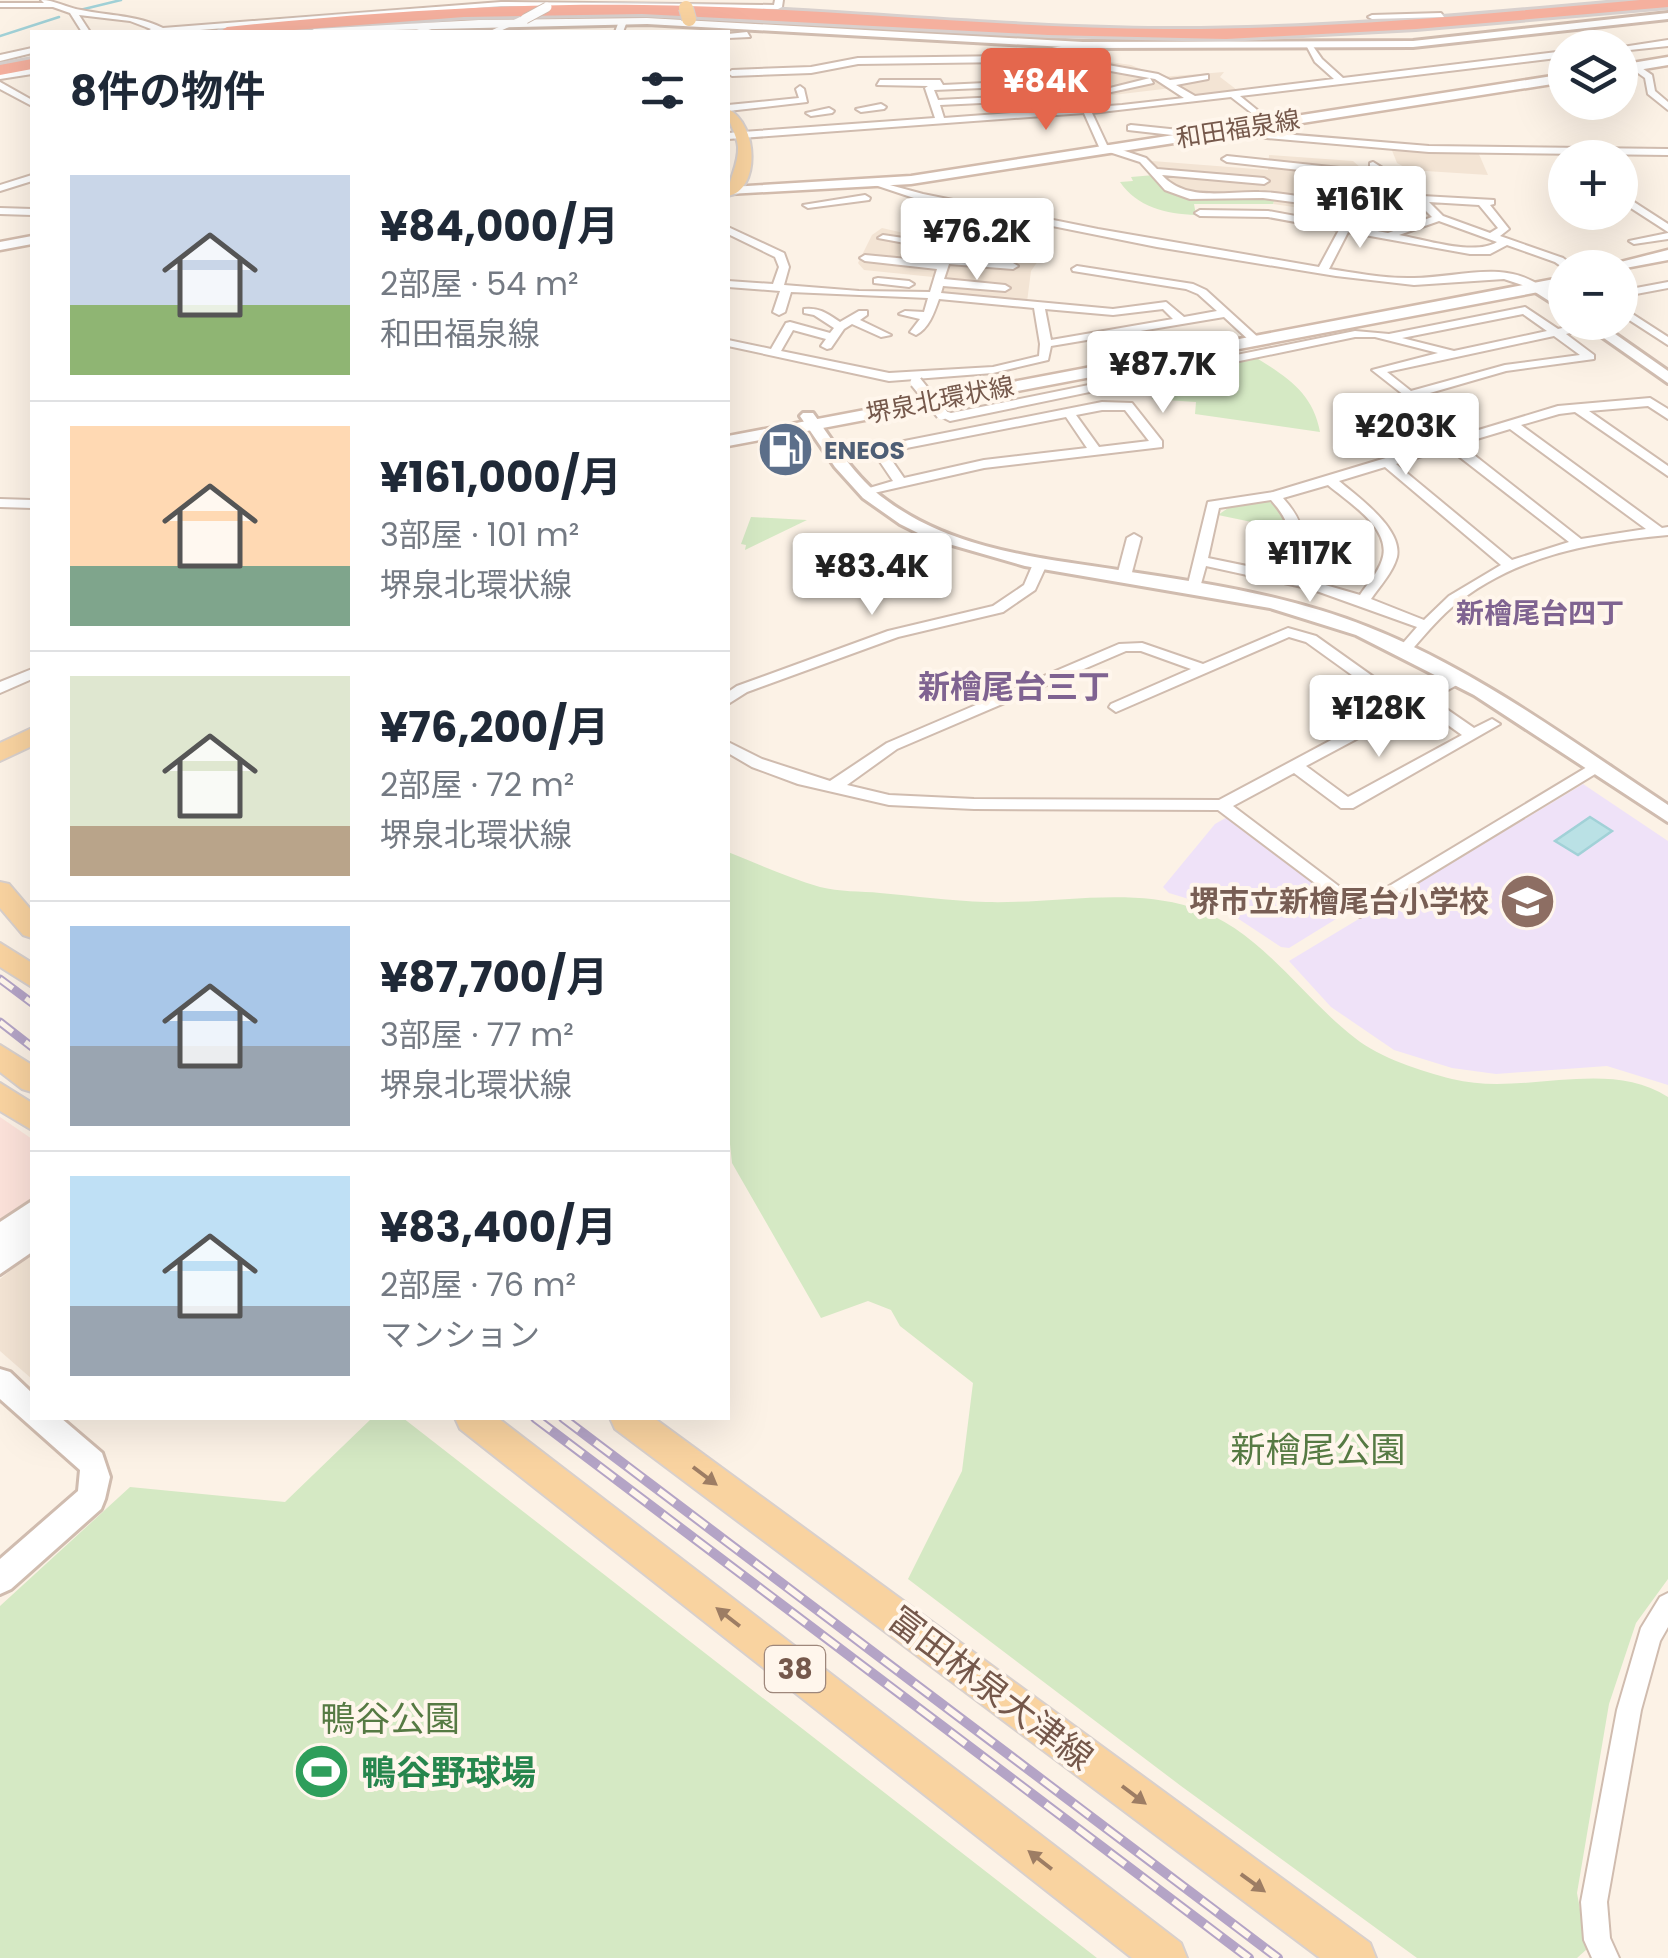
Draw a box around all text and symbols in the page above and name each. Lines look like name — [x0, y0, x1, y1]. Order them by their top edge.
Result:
map controls — [1548, 30, 1638, 340]
button: layers — [1548, 30, 1638, 120]
pin: ¥84K — [987, 48, 1105, 133]
text: ¥84K — [1003, 58, 1089, 103]
text: 8件の物件 — [70, 62, 265, 121]
icon: filters — [635, 63, 690, 118]
street label: 和田福泉線 — [1174, 102, 1302, 156]
button: + — [1548, 140, 1638, 230]
pin: ¥161K — [1290, 166, 1430, 251]
text: ¥161K — [1316, 176, 1404, 221]
text: ¥84,000/月 — [380, 197, 619, 256]
pin: ¥76.2K — [896, 198, 1058, 283]
text: ¥76.2K — [923, 208, 1031, 253]
icon: home — [150, 215, 270, 335]
button: − — [1548, 250, 1638, 340]
text: 2部屋 · 54 m² — [380, 261, 579, 306]
text: 和田福泉線 — [380, 311, 540, 356]
pin: ¥87.7K — [1082, 331, 1244, 416]
text: ¥87.7K — [1109, 341, 1217, 386]
street label: 堺泉北環状線 — [863, 369, 1017, 431]
pin: ¥203K — [1336, 393, 1476, 478]
text: ¥203K — [1355, 403, 1457, 448]
fuel station icon: ENEOS — [755, 420, 815, 480]
place label: ENEOS — [824, 433, 905, 468]
text: ¥161,000/月 — [380, 448, 622, 507]
icon: home — [150, 466, 270, 586]
text: 3部屋 · 101 m² — [380, 512, 579, 557]
pin: ¥117K — [1240, 520, 1380, 605]
text: ¥117K — [1268, 530, 1352, 575]
pin: ¥83.4K — [791, 533, 953, 618]
text: ¥83.4K — [815, 543, 929, 588]
text: 堺泉北環状線 — [380, 562, 572, 607]
district label: 新檜尾台四丁 — [1456, 594, 1624, 633]
district label: 新檜尾台三丁 — [918, 664, 1110, 709]
pin: ¥128K — [1309, 675, 1449, 760]
text: ¥128K — [1332, 685, 1426, 730]
text: ¥76,200/月 — [380, 698, 609, 757]
icon: home — [150, 716, 270, 836]
text: 2部屋 · 72 m² — [380, 762, 574, 807]
text: 堺泉北環状線 — [380, 812, 572, 857]
school or university icon: 堺市立新檜尾台小学校 — [1498, 871, 1558, 931]
place label: 堺市立新檜尾台小学校 — [1189, 880, 1489, 923]
text: ¥87,700/月 — [380, 948, 608, 1007]
icon: home — [150, 966, 270, 1086]
text: 3部屋 · 77 m² — [380, 1012, 574, 1057]
text: 堺泉北環状線 — [380, 1062, 572, 1107]
text: ¥83,400/月 — [380, 1198, 617, 1257]
icon: home — [150, 1216, 270, 1336]
text: 2部屋 · 76 m² — [380, 1262, 576, 1307]
text: マンション — [380, 1312, 540, 1357]
park label: 新檜尾公園 — [1230, 1425, 1406, 1474]
one-way arrow — [692, 1465, 718, 1485]
street label: 富田林泉大津線 — [878, 1595, 1104, 1781]
one-way arrow — [716, 1607, 742, 1628]
road number: 38 — [765, 1646, 825, 1692]
park label: 鴨谷公園 — [320, 1694, 460, 1743]
sports icon: 鴨谷野球場 — [292, 1742, 352, 1802]
place label: 鴨谷野球場 — [361, 1748, 536, 1797]
one-way arrow — [1121, 1785, 1147, 1805]
one-way arrow — [1027, 1851, 1053, 1871]
one-way arrow — [1240, 1872, 1266, 1892]

